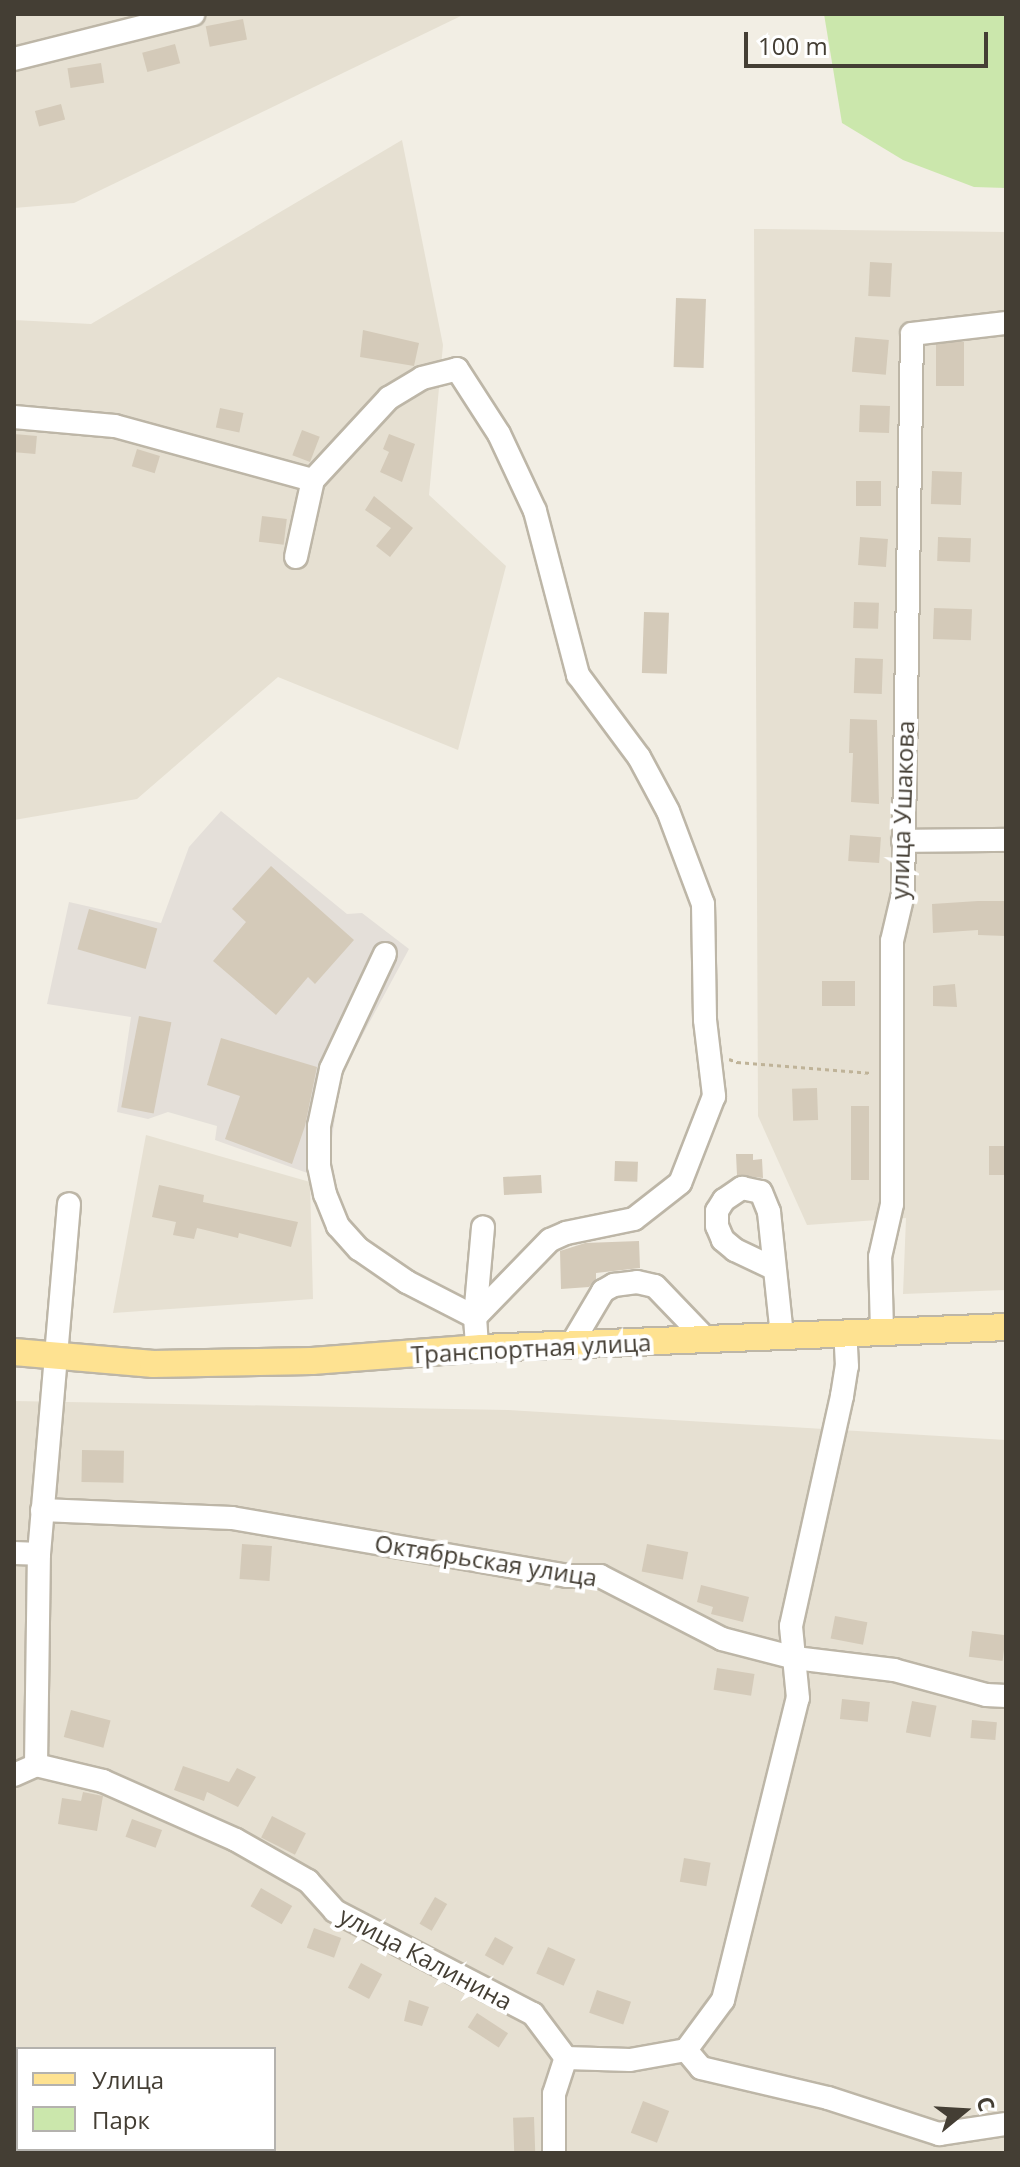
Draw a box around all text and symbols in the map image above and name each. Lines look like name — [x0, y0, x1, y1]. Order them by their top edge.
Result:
scale bar — [748, 16, 992, 66]
text: 100 m — [758, 29, 828, 62]
street label: улица Ушакова — [884, 720, 920, 900]
street label: Транспортная улица — [410, 1327, 652, 1369]
street label: Октябрьская улица — [373, 1528, 599, 1592]
street label: улица Калинина — [335, 1900, 517, 2016]
legend — [16, 2047, 276, 2151]
text: Улица — [92, 2063, 164, 2096]
north arrow — [924, 2071, 1004, 2151]
text: С — [970, 2092, 1003, 2115]
text: Парк — [92, 2103, 150, 2136]

